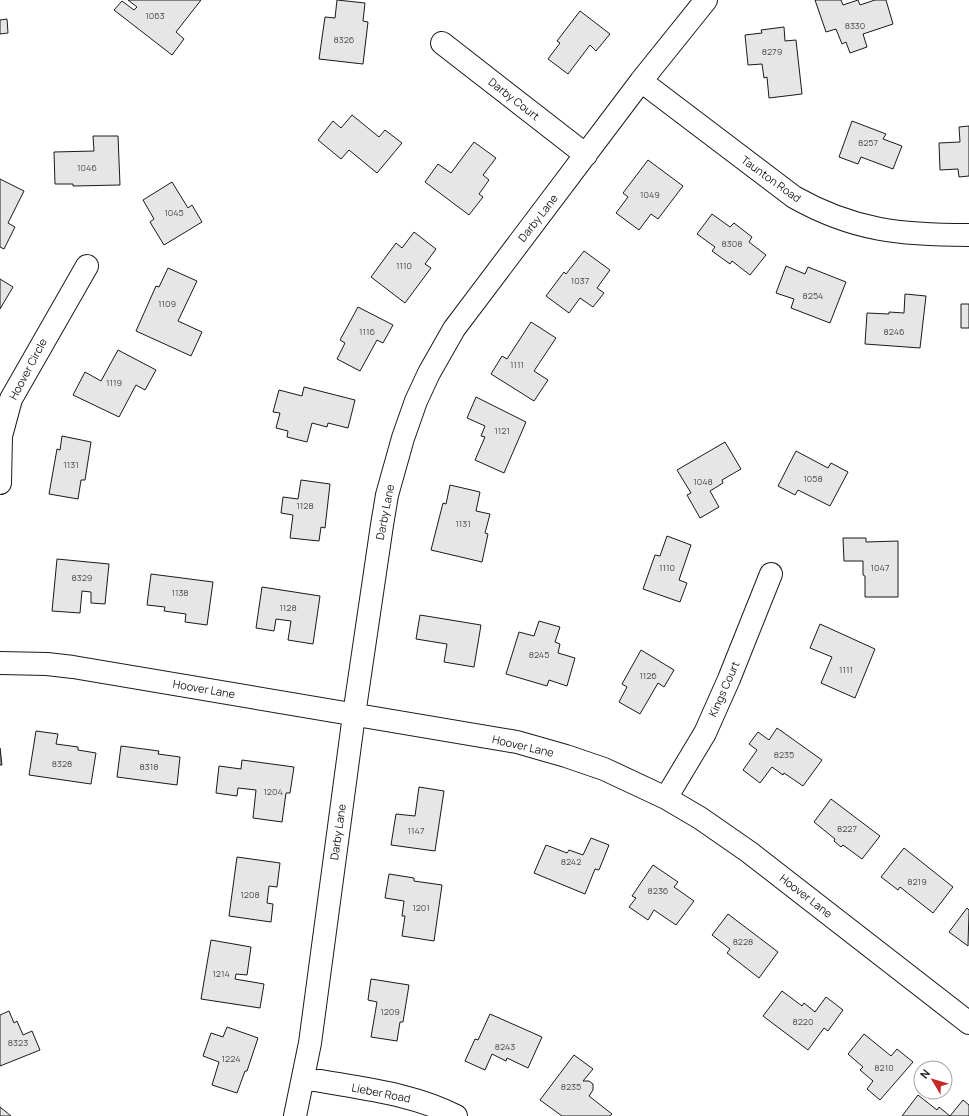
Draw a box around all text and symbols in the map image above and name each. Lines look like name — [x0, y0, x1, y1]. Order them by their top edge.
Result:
house number: 1063 — [145, 9, 165, 22]
house number: 8330 — [845, 19, 865, 32]
house number: 8326 — [334, 33, 355, 46]
house number: 8279 — [762, 45, 782, 58]
street label: Darby Court — [486, 74, 543, 123]
house number: 8257 — [858, 136, 879, 149]
street label: Taunton Road — [738, 152, 804, 205]
house number: 1046 — [77, 161, 97, 174]
house number: 1049 — [640, 188, 660, 201]
street label: Darby Lane — [514, 190, 561, 245]
house number: 1045 — [164, 206, 184, 219]
house number: 8308 — [722, 237, 742, 250]
house number: 1110 — [396, 259, 412, 272]
house number: 1037 — [571, 274, 590, 287]
house number: 8254 — [803, 289, 823, 302]
house number: 1109 — [158, 297, 176, 310]
house number: 1116 — [359, 325, 375, 338]
house number: 8246 — [883, 325, 905, 338]
street label: Hoover Circle — [5, 335, 50, 402]
house number: 1111 — [510, 358, 524, 371]
house number: 1119 — [106, 376, 122, 389]
house number: 1121 — [494, 424, 510, 437]
house number: 1131 — [63, 458, 79, 471]
house number: 1058 — [803, 472, 823, 485]
house number: 1048 — [693, 475, 713, 488]
street label: Darby Lane — [372, 482, 397, 541]
house number: 1128 — [296, 499, 314, 512]
house number: 1131 — [455, 517, 471, 530]
house number: 1110 — [659, 561, 675, 574]
house number: 1047 — [871, 561, 890, 574]
house number: 8329 — [72, 571, 92, 584]
house number: 1138 — [171, 586, 189, 599]
house number: 1128 — [279, 601, 297, 614]
house number: 8245 — [529, 648, 549, 661]
street label: Kings Court — [705, 659, 742, 719]
house number: 1111 — [839, 663, 853, 676]
house number: 1126 — [639, 669, 657, 682]
street label: Hoover Lane — [172, 676, 237, 701]
street label: Hoover Lane — [491, 731, 556, 760]
house number: 8235 — [774, 748, 794, 761]
house number: 8328 — [52, 757, 72, 770]
house number: 8318 — [140, 760, 158, 773]
house number: 1204 — [263, 785, 283, 798]
street label: Darby Lane — [326, 802, 349, 861]
house number: 8227 — [837, 822, 857, 835]
house number: 1147 — [408, 824, 425, 837]
house number: 8242 — [561, 855, 581, 868]
street label: Hoover Lane — [777, 870, 836, 921]
house number: 8219 — [907, 875, 927, 888]
house number: 8236 — [648, 884, 669, 897]
house number: 1208 — [240, 888, 260, 901]
house number: 1201 — [412, 901, 430, 914]
house number: 8228 — [733, 935, 753, 948]
house number: 1214 — [212, 967, 230, 980]
house number: 1209 — [380, 1005, 400, 1018]
house number: 8220 — [793, 1015, 813, 1028]
house number: 8323 — [8, 1036, 28, 1049]
house number: 8243 — [495, 1040, 515, 1053]
house number: 1224 — [222, 1052, 240, 1065]
north arrow — [913, 1060, 953, 1100]
house number: 8210 — [874, 1061, 894, 1074]
text: N — [916, 1066, 933, 1081]
street label: Lieber Road — [350, 1079, 412, 1106]
house number: 8235 — [561, 1080, 581, 1093]

